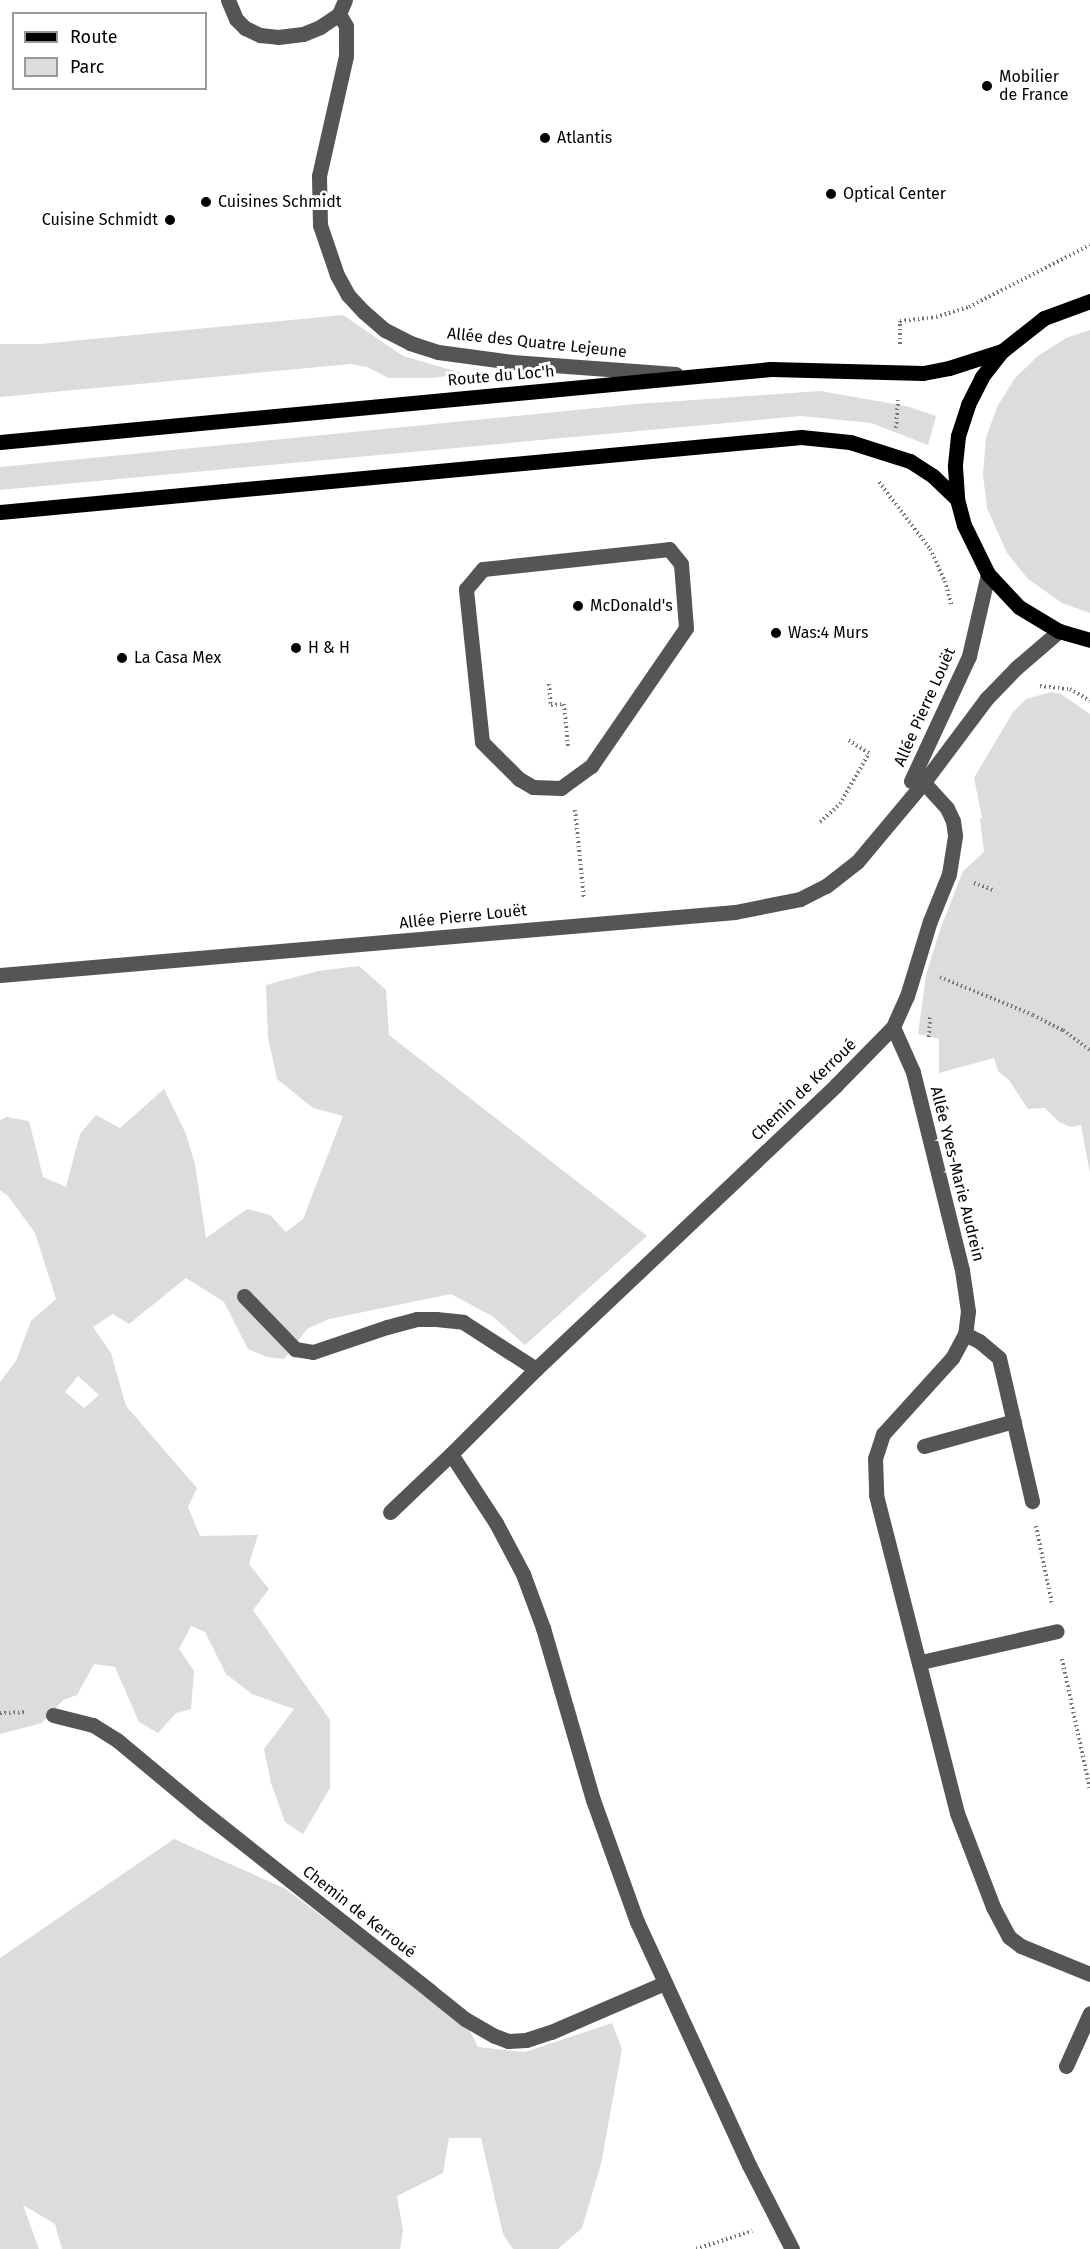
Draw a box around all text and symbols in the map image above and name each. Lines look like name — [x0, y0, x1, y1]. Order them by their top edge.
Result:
legend — [12, 12, 207, 90]
text: Route — [70, 26, 118, 48]
text: Parc — [70, 56, 104, 78]
place label: Mobilier de France — [999, 67, 1069, 105]
marker: Mobilier de France — [980, 79, 994, 93]
place label: Atlantis — [557, 128, 612, 148]
marker: Atlantis — [538, 131, 552, 145]
place label: Optical Center — [843, 184, 946, 204]
marker: Optical Center — [824, 187, 838, 201]
place label: Cuisines Schmidt — [218, 192, 342, 212]
marker: Cuisines Schmidt — [199, 195, 213, 209]
place label: Cuisine Schmidt — [42, 210, 158, 230]
marker: Cuisine Schmidt — [163, 213, 177, 227]
street label: Allée des Quatre Lejeune — [446, 324, 628, 362]
street label: Route du Loc'h — [447, 362, 555, 390]
place label: McDonald's — [590, 596, 673, 616]
marker: McDonald's — [571, 599, 585, 613]
place label: Was:4 Murs — [788, 623, 868, 643]
marker: Was:4 Murs — [769, 626, 783, 640]
place label: H & H — [308, 638, 350, 658]
marker: H & H — [289, 641, 303, 655]
street label: Allée Pierre Louët — [890, 645, 960, 769]
place label: La Casa Mex — [134, 648, 221, 668]
marker: La Casa Mex — [115, 651, 129, 665]
street label: Allée Pierre Louët — [398, 901, 528, 933]
street label: Chemin de Kerroué — [748, 1035, 860, 1145]
street label: Allée Yves-Marie Audrein — [926, 1085, 988, 1263]
street label: Chemin de Kerroué — [299, 1862, 419, 1962]

